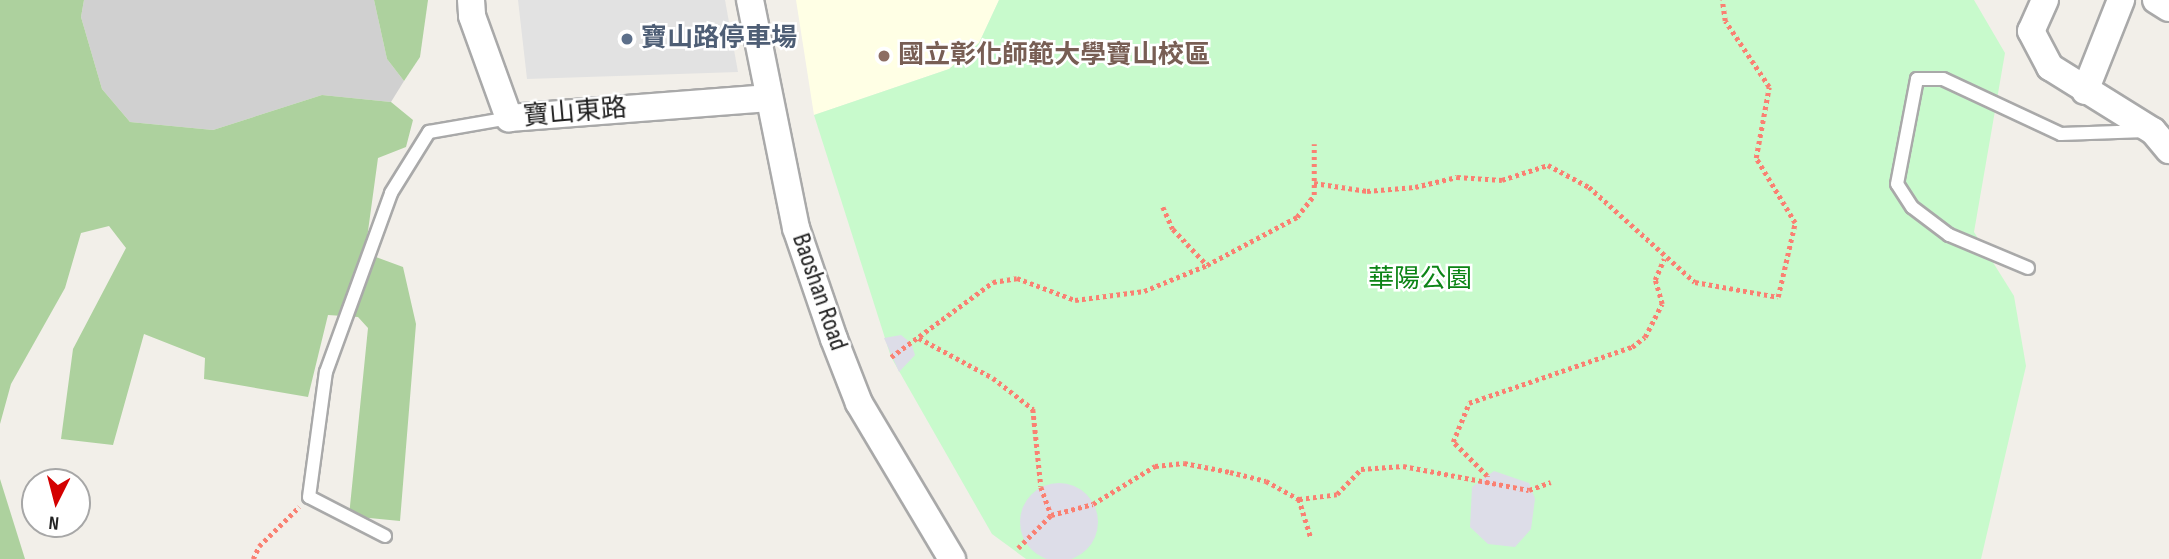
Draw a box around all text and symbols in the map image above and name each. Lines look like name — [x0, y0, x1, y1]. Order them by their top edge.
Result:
place label: 寶山路停車場 — [641, 23, 797, 55]
marker: 寶山路停車場 — [619, 31, 635, 47]
place label: 國立彰化師範大學寶山校區 — [898, 40, 1210, 72]
marker: 國立彰化師範大學寶山校區 — [876, 48, 892, 64]
street label: 寶山東路 — [522, 93, 628, 133]
street label: Baoshan Road — [784, 229, 854, 355]
park label: 華陽公園 — [1368, 264, 1472, 296]
north arrow — [21, 468, 91, 538]
text: N — [48, 510, 60, 534]

